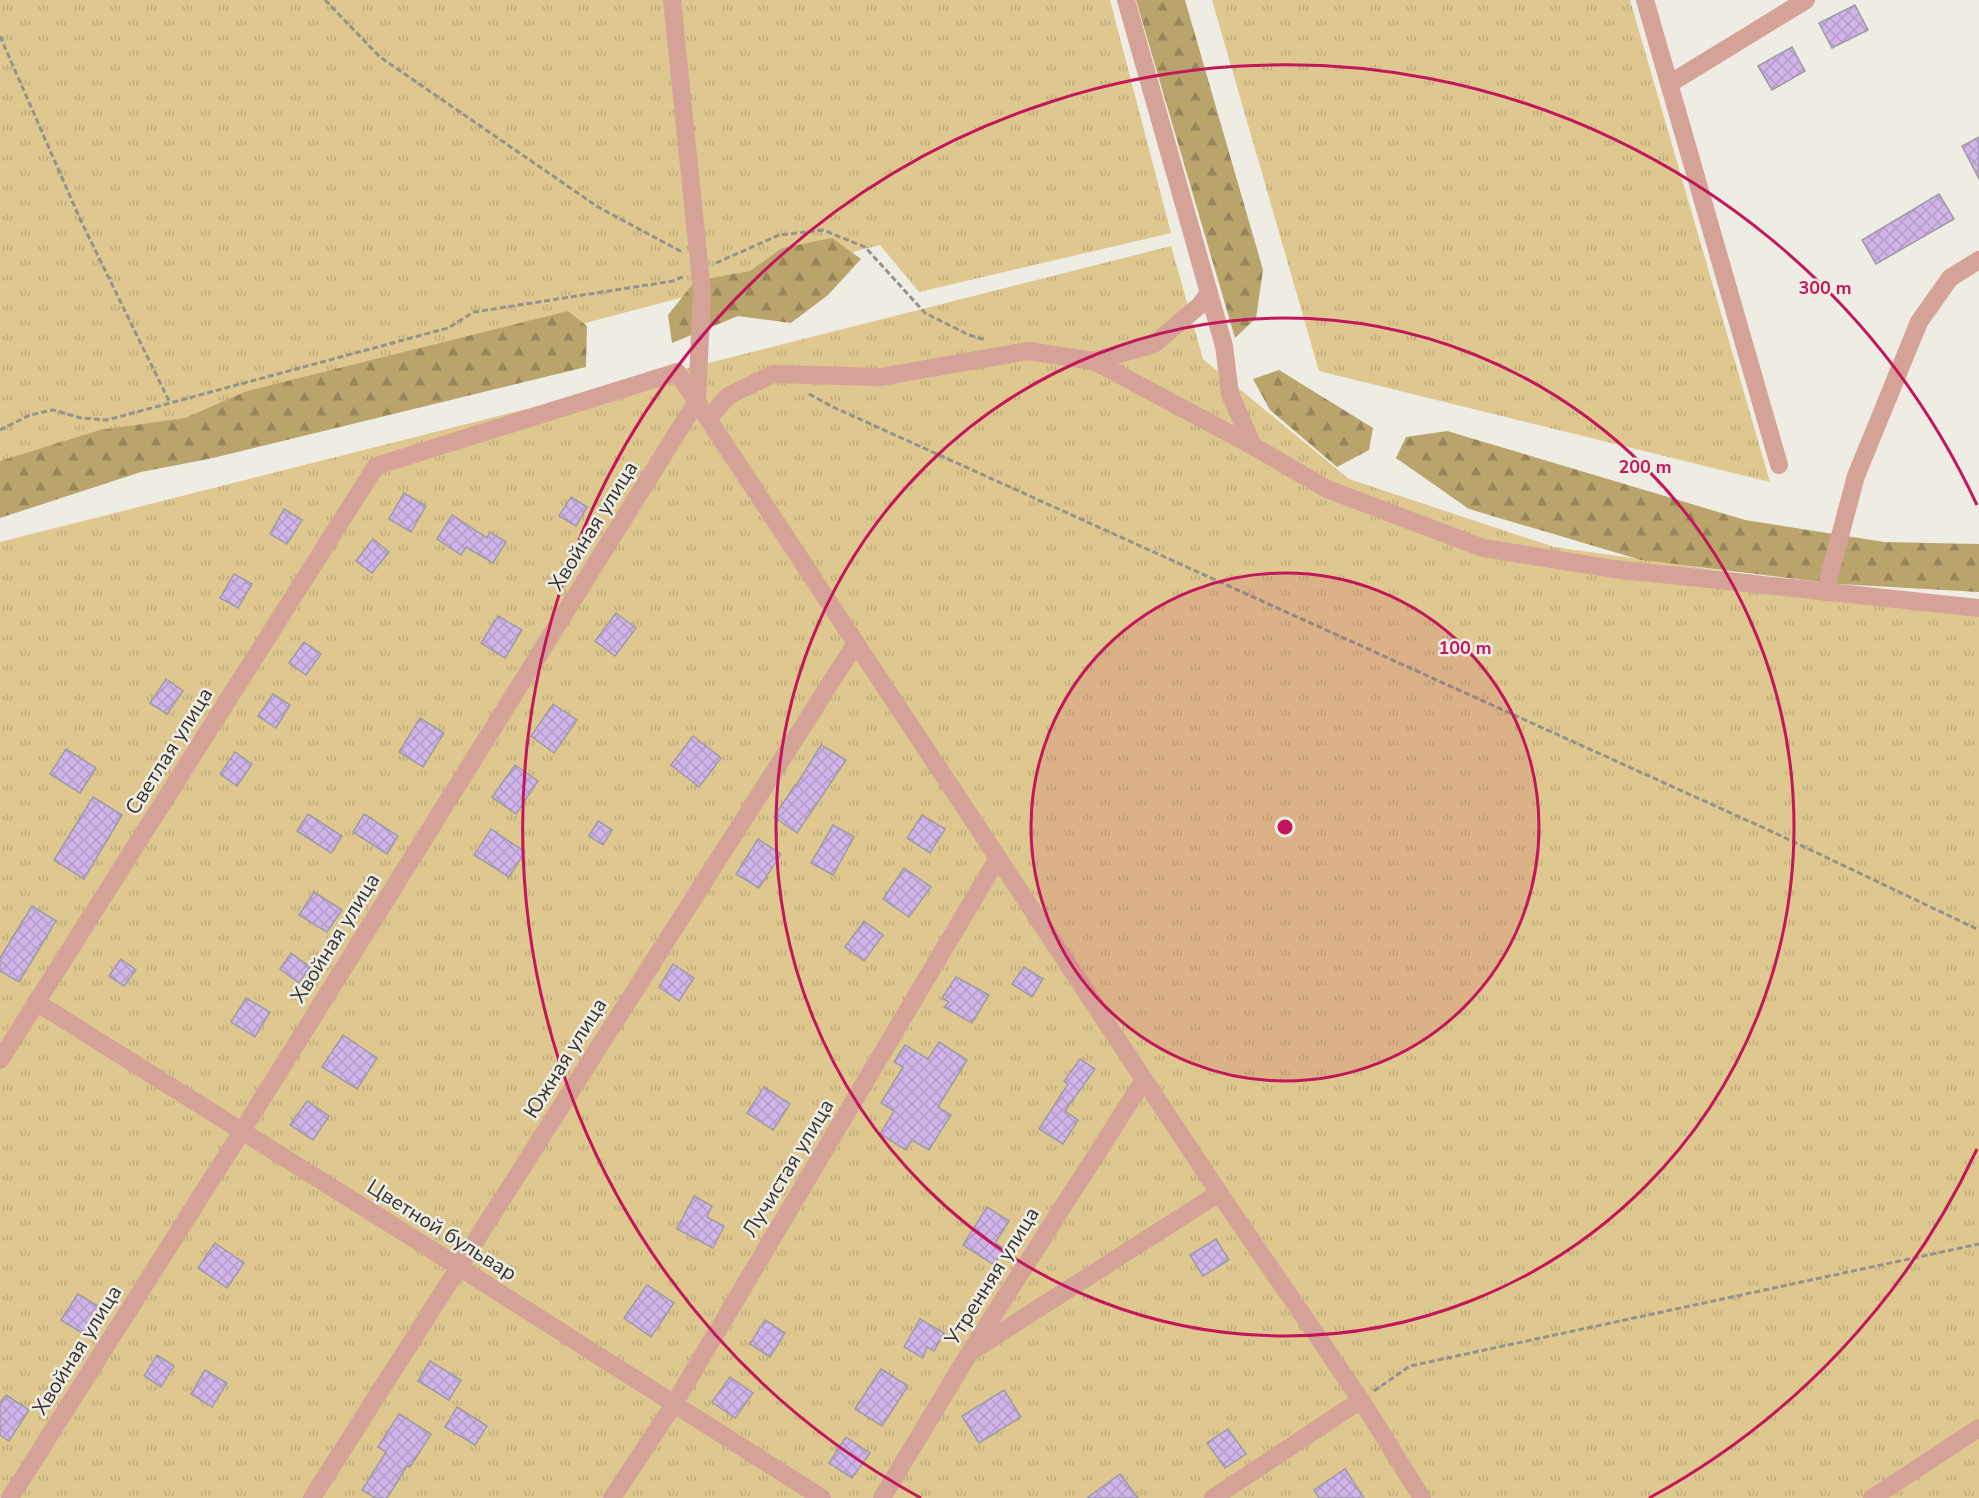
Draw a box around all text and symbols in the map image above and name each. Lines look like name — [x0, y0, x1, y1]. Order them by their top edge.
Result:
text: 300 m — [1798, 276, 1852, 300]
text: 200 m — [1618, 455, 1672, 479]
street label: Хвойная улица — [542, 456, 644, 596]
text: 100 m — [1438, 636, 1492, 660]
street label: Светлая улица — [119, 682, 219, 820]
centre of rings — [1275, 817, 1295, 837]
street label: Хвойная улица — [284, 868, 386, 1008]
street label: Южная улица — [517, 993, 613, 1123]
street label: Лучистая улица — [736, 1094, 840, 1242]
street label: Цветной бульвар — [362, 1173, 522, 1287]
street label: Утренняя улица — [938, 1202, 1046, 1351]
street label: Хвойная улица — [26, 1280, 128, 1420]

